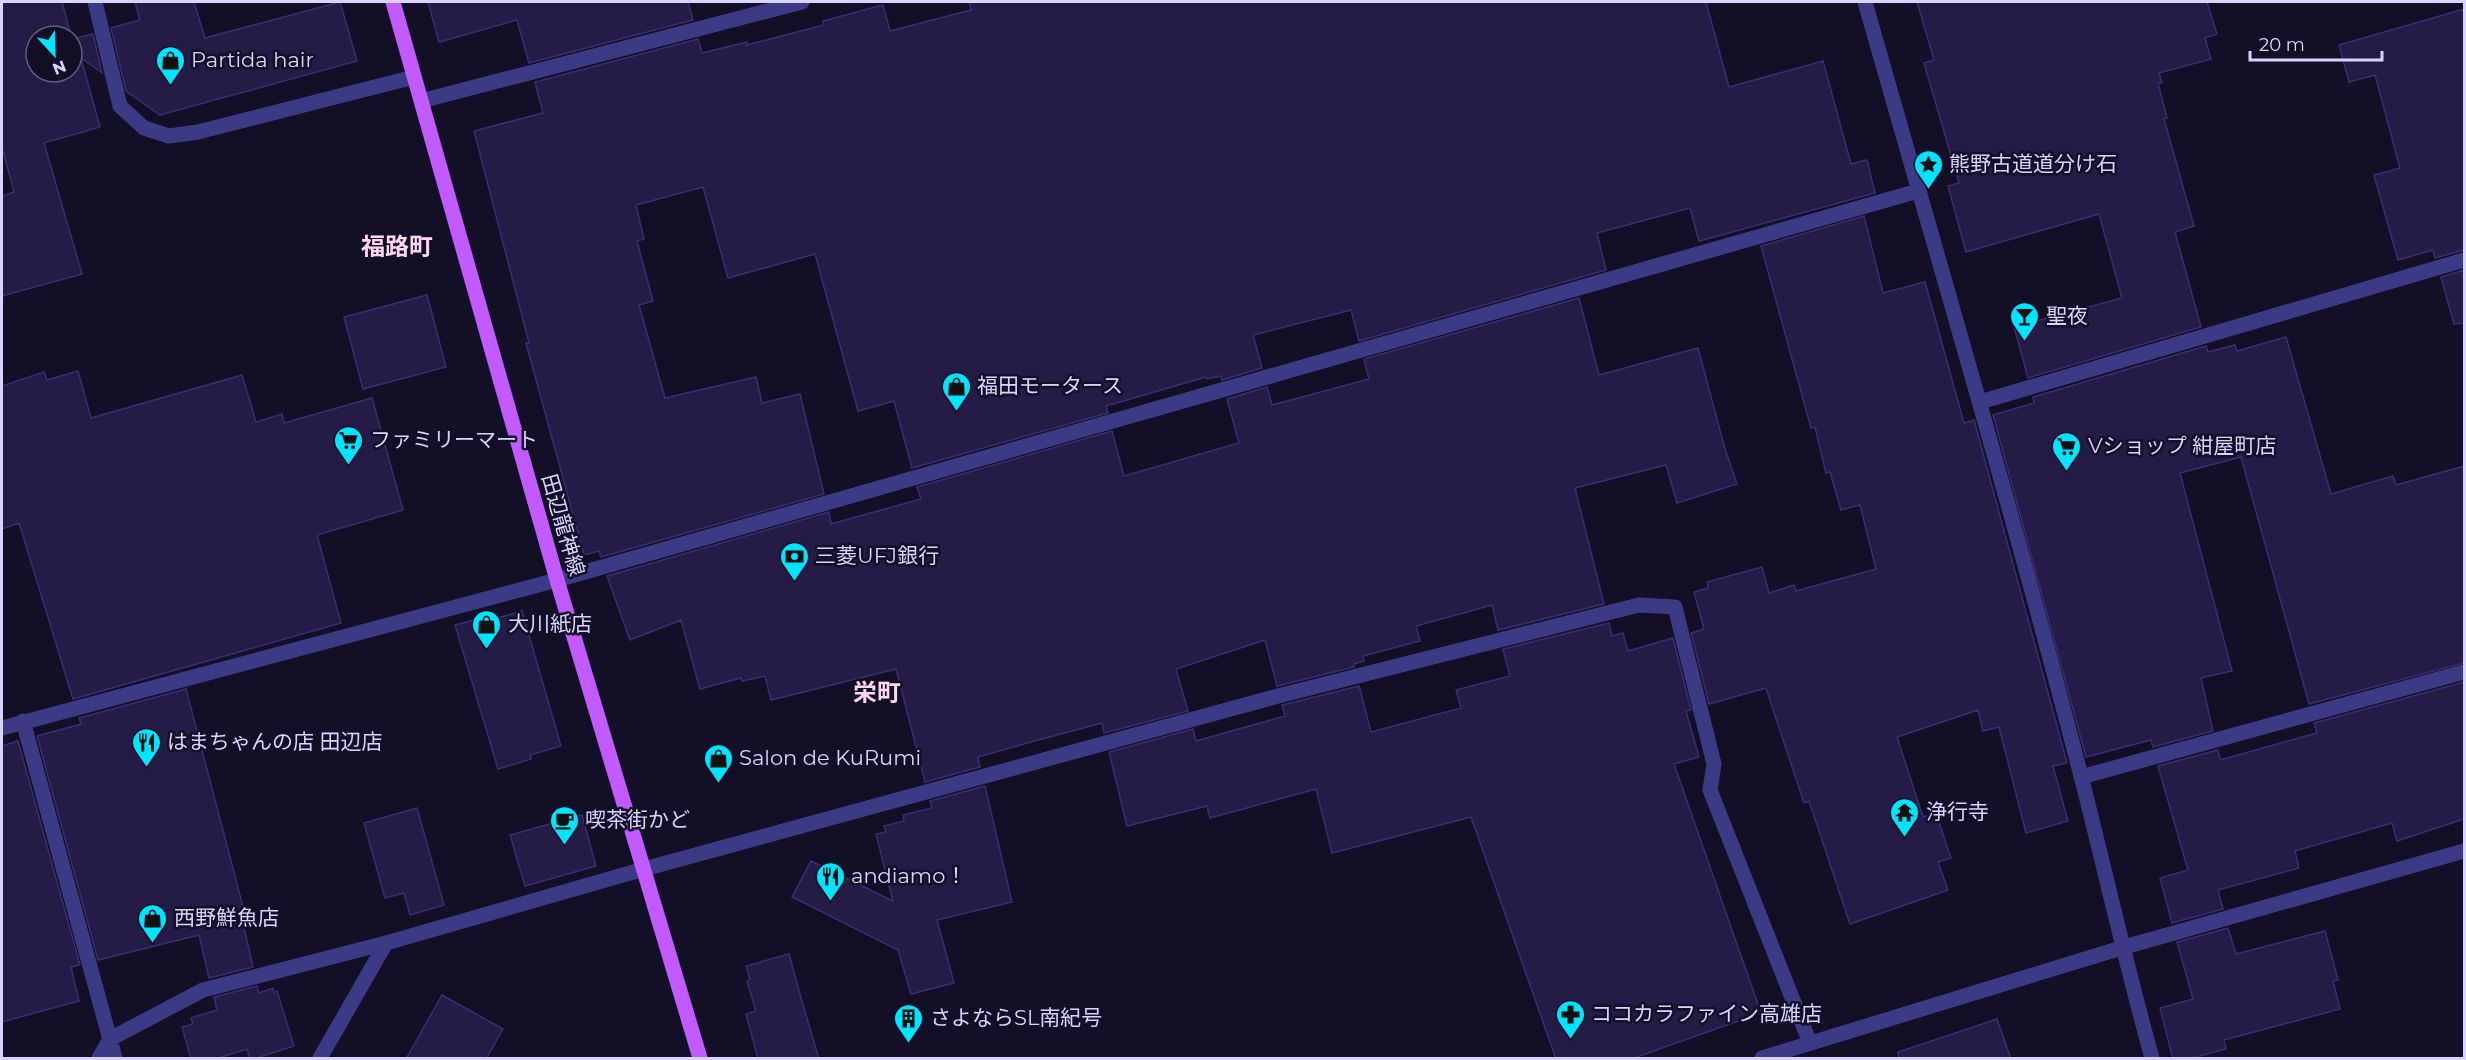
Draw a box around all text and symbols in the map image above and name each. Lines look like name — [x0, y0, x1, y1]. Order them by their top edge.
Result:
north arrow — [24, 24, 84, 84]
scale bar — [2250, 24, 2382, 62]
text: 20 m — [2259, 34, 2305, 56]
shop icon: Partida hair — [154, 44, 186, 86]
place label: Partida hair — [191, 47, 314, 72]
text: N — [50, 56, 69, 79]
place icon: 熊野古道道分け石 — [1912, 148, 1944, 190]
place label: 熊野古道道分け石 — [1949, 151, 2117, 176]
district label: 福路町 — [361, 232, 433, 261]
bar icon: 聖夜 — [2009, 300, 2041, 342]
place label: 聖夜 — [2046, 303, 2088, 328]
shop icon: 福田モータース — [940, 370, 972, 412]
place label: 福田モータース — [977, 373, 1123, 398]
supermarket icon: ファミリーマート — [333, 424, 365, 466]
place label: ファミリーマート — [370, 427, 538, 452]
supermarket icon: Vショップ 紺屋町店 — [2051, 430, 2083, 472]
place label: Vショップ 紺屋町店 — [2088, 433, 2276, 458]
street label: 田辺龍神線 — [537, 471, 590, 579]
bank icon: 三菱UFJ銀行 — [778, 540, 810, 582]
place label: 三菱UFJ銀行 — [815, 543, 939, 568]
shop icon: 大川紙店 — [471, 608, 503, 650]
place label: 大川紙店 — [508, 611, 592, 636]
district label: 栄町 — [853, 678, 901, 707]
restaurant icon: はまちゃんの店 田辺店 — [130, 726, 162, 768]
place label: はまちゃんの店 田辺店 — [167, 729, 383, 754]
shop icon: Salon de KuRumi — [702, 742, 734, 784]
place label: Salon de KuRumi — [739, 745, 921, 770]
temple icon: 浄行寺 — [1889, 796, 1921, 838]
place label: 浄行寺 — [1926, 799, 1989, 824]
cafe icon: 喫茶街かど — [548, 804, 580, 846]
place label: 喫茶街かど — [585, 807, 690, 832]
restaurant icon: andiamo！ — [814, 860, 846, 902]
place label: andiamo！ — [851, 863, 966, 888]
shop icon: 西野鮮魚店 — [137, 902, 169, 944]
place label: 西野鮮魚店 — [174, 905, 279, 930]
pharmacy icon: ココカラファイン高雄店 — [1554, 998, 1586, 1040]
place label: ココカラファイン高雄店 — [1591, 1001, 1822, 1026]
building icon: さよならSL南紀号 — [893, 1002, 925, 1044]
place label: さよならSL南紀号 — [930, 1005, 1102, 1030]

